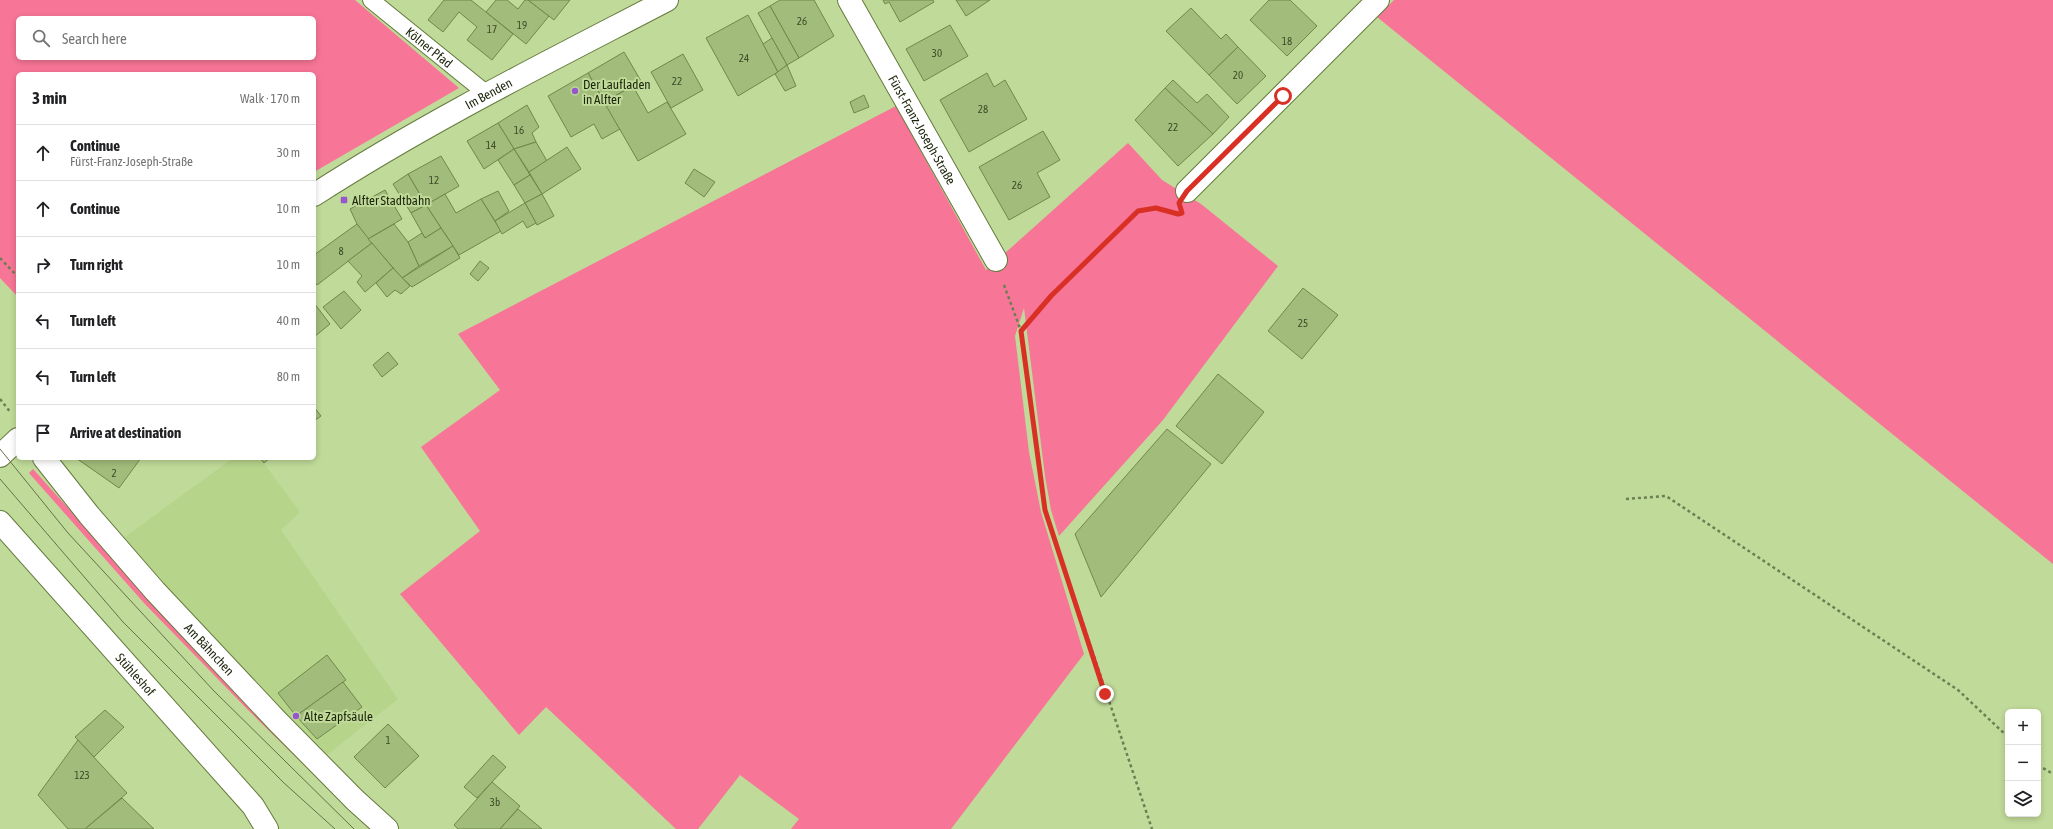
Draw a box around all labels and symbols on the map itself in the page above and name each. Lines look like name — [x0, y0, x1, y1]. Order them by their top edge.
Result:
house number: 26 — [797, 15, 807, 27]
house number: 19 — [517, 19, 527, 31]
house number: 17 — [487, 23, 497, 35]
street label: Kölner Pfad — [403, 24, 455, 71]
house number: 18 — [1282, 35, 1292, 47]
house number: 30 — [932, 47, 942, 59]
house number: 24 — [739, 52, 749, 64]
house number: 20 — [1233, 69, 1243, 81]
street label: Fürst-Franz-Joseph-Straße — [885, 73, 959, 187]
street label: Im Benden — [463, 75, 515, 113]
house number: 22 — [672, 75, 682, 87]
place label: Der Laufladen in Alfter — [583, 77, 651, 107]
marker: Der Laufladen in Alfter — [570, 86, 580, 96]
route start — [1274, 87, 1292, 105]
house number: 28 — [978, 103, 988, 115]
house number: 22 — [1168, 121, 1178, 133]
house number: 16 — [514, 124, 524, 136]
house number: 14 — [486, 139, 496, 151]
house number: 12 — [429, 174, 439, 186]
house number: 26 — [1012, 179, 1022, 191]
place label: Alfter Stadtbahn — [352, 193, 431, 208]
marker: Alfter Stadtbahn — [339, 195, 349, 205]
house number: 8 — [338, 245, 344, 257]
house number: 25 — [1298, 317, 1308, 329]
house number: 2 — [111, 467, 117, 479]
street label: Am Bähnchen — [181, 620, 237, 679]
street label: Stühleshof — [113, 650, 158, 699]
route end — [1096, 685, 1114, 703]
place label: Alte Zapfsäule — [304, 709, 373, 724]
marker: Alte Zapfsäule — [291, 711, 301, 721]
house number: 1 — [385, 734, 391, 746]
house number: 123 — [74, 769, 90, 781]
house number: 3b — [490, 796, 500, 808]

